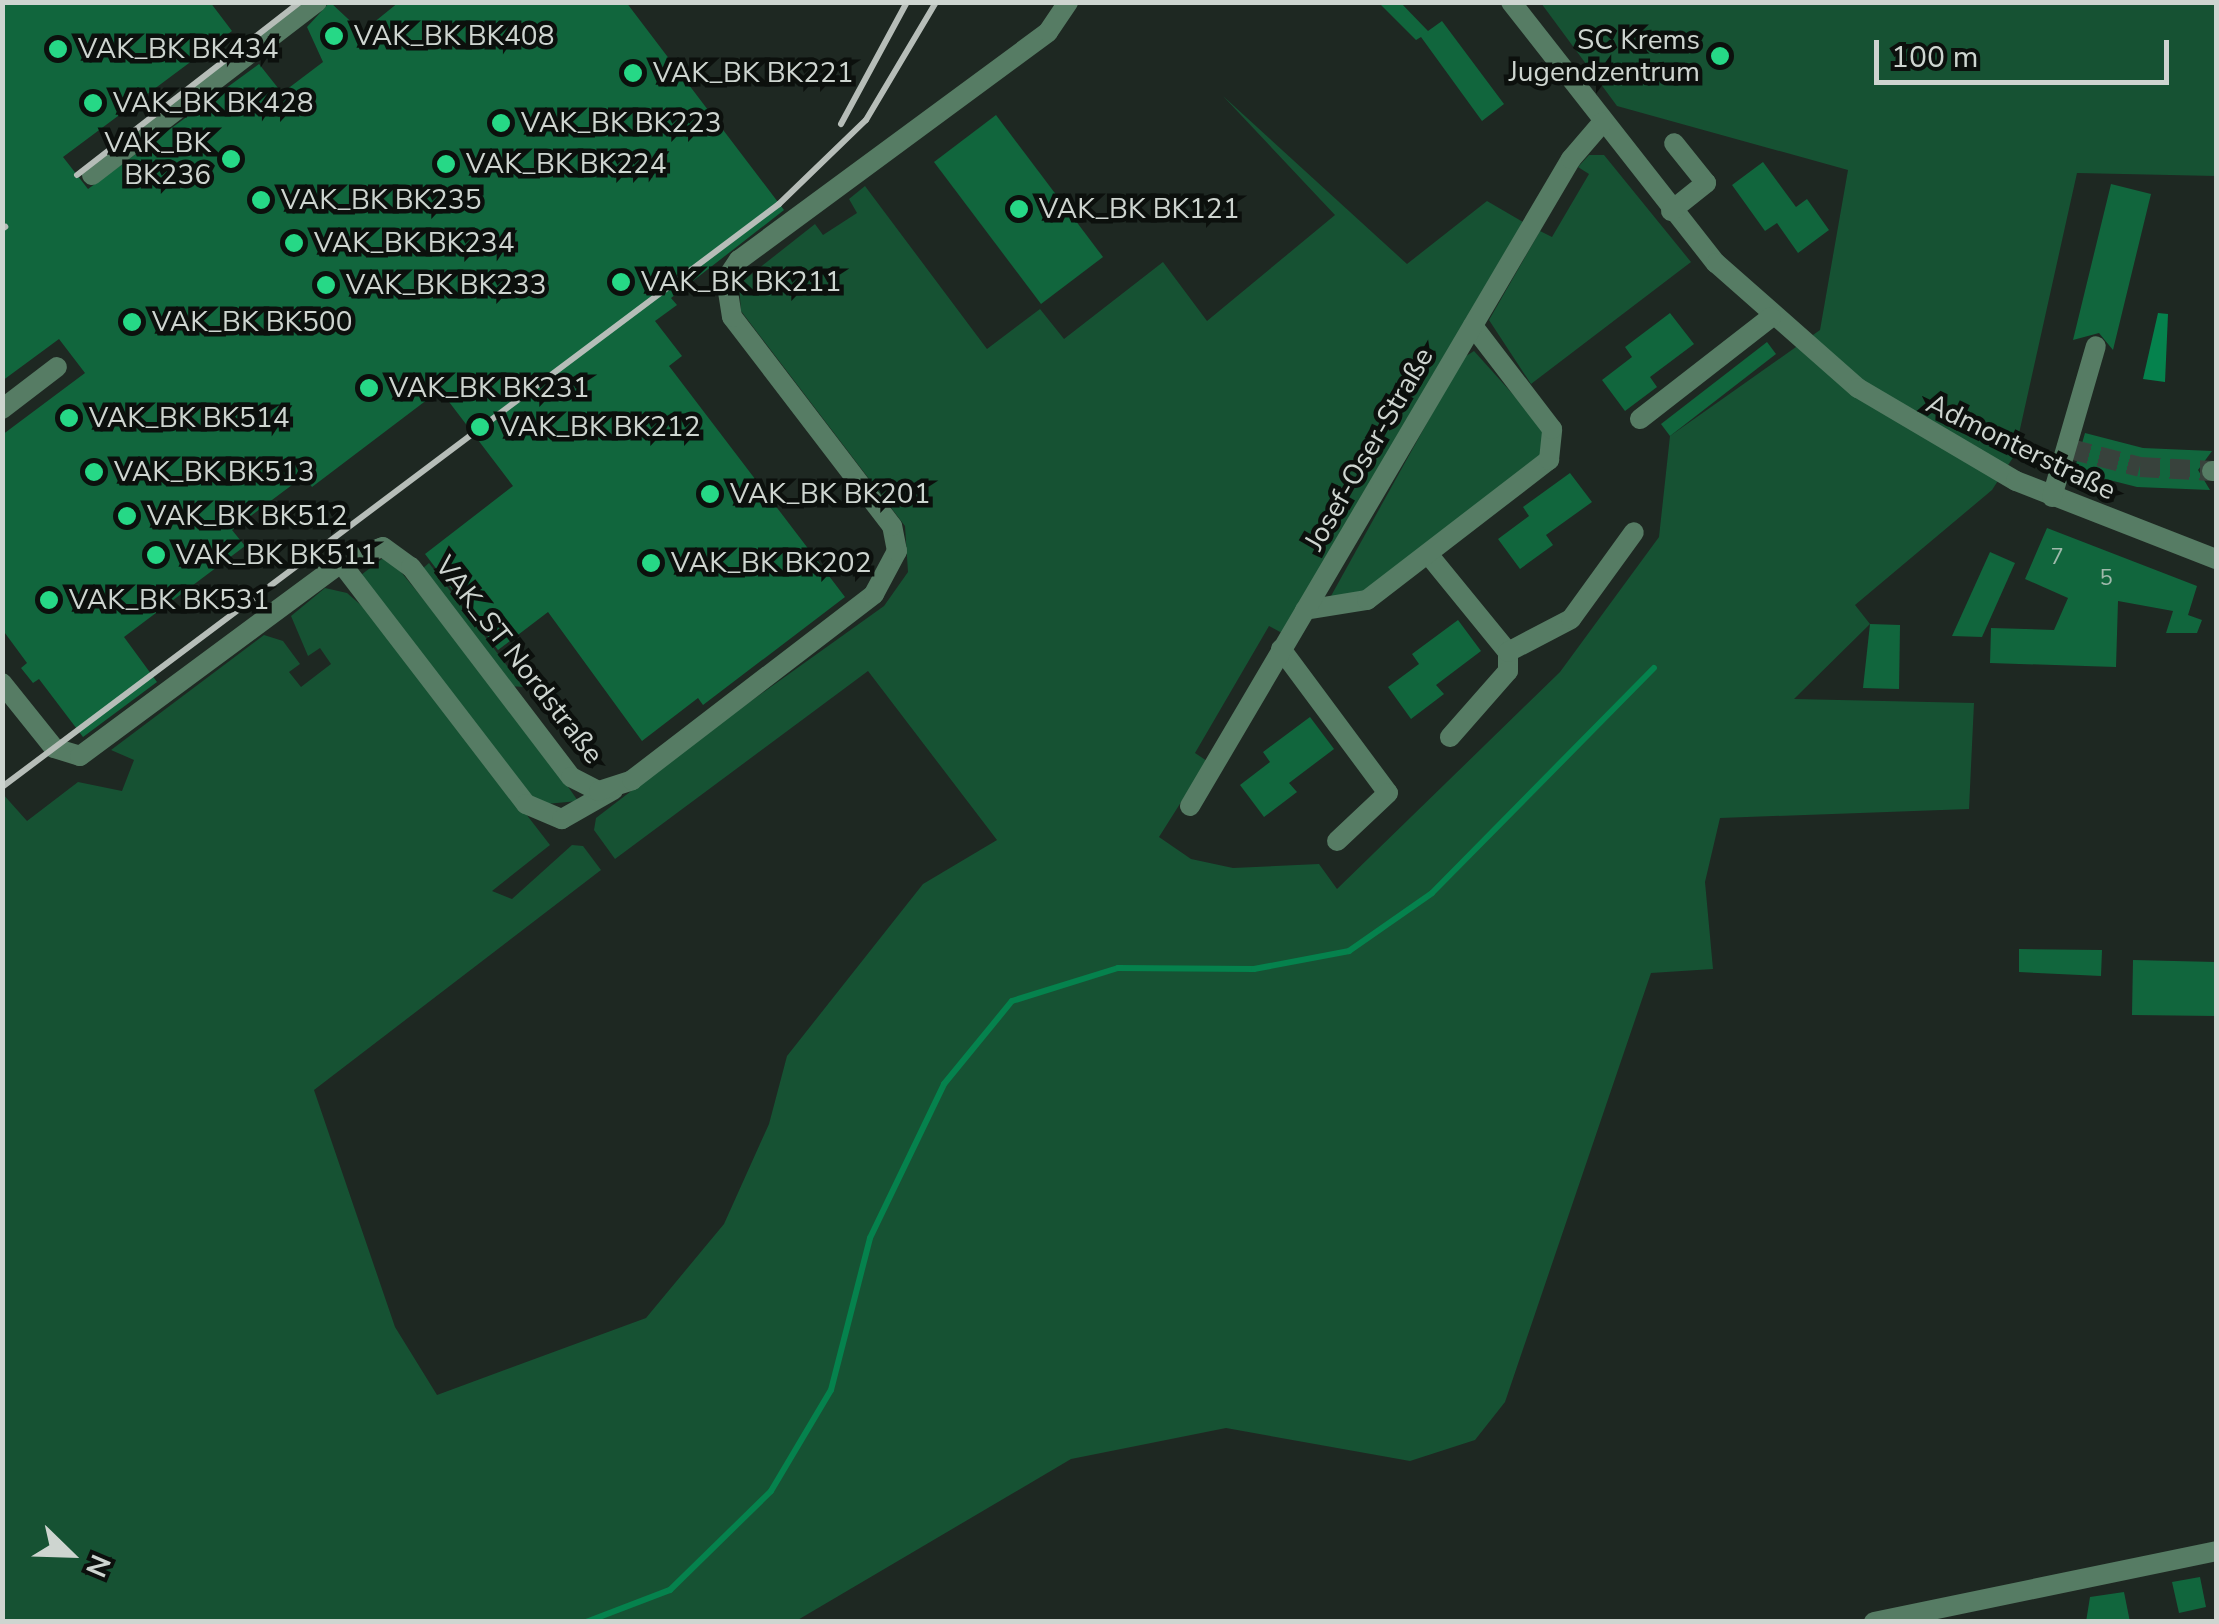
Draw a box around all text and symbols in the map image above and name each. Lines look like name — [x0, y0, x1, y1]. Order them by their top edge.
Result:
place label: VAK_BK BK408 — [354, 19, 554, 53]
scale bar — [1879, 20, 2174, 82]
place label: SC Krems Jugendzentrum — [1509, 23, 1700, 89]
marker: VAK_BK BK408 — [323, 25, 345, 47]
place label: VAK_BK BK434 — [78, 32, 278, 66]
text: 100 m — [1891, 37, 1978, 78]
marker: VAK_BK BK434 — [47, 38, 69, 60]
marker: SC Krems Jugendzentrum — [1709, 45, 1731, 67]
place label: VAK_BK BK221 — [653, 56, 853, 90]
marker: VAK_BK BK221 — [622, 62, 644, 84]
place label: VAK_BK BK428 — [113, 86, 313, 120]
marker: VAK_BK BK428 — [82, 92, 104, 114]
place label: VAK_BK BK223 — [521, 106, 721, 140]
marker: VAK_BK BK223 — [490, 112, 512, 134]
place label: VAK_BK BK236 — [105, 126, 211, 192]
place label: VAK_BK BK224 — [466, 147, 666, 181]
marker: VAK_BK BK236 — [220, 148, 242, 170]
marker: VAK_BK BK224 — [435, 153, 457, 175]
place label: VAK_BK BK235 — [281, 183, 481, 217]
marker: VAK_BK BK235 — [250, 189, 272, 211]
place label: VAK_BK BK121 — [1039, 192, 1239, 226]
marker: VAK_BK BK121 — [1008, 198, 1030, 220]
place label: VAK_BK BK234 — [314, 226, 514, 260]
marker: VAK_BK BK234 — [283, 232, 305, 254]
place label: VAK_BK BK211 — [641, 265, 841, 299]
place label: VAK_BK BK233 — [346, 268, 546, 302]
marker: VAK_BK BK211 — [610, 271, 632, 293]
marker: VAK_BK BK233 — [315, 274, 337, 296]
place label: VAK_BK BK500 — [152, 305, 352, 339]
marker: VAK_BK BK500 — [121, 311, 143, 333]
street label: Josef-Oser-Straße — [1297, 342, 1441, 556]
place label: VAK_BK BK231 — [389, 371, 589, 405]
marker: VAK_BK BK231 — [358, 377, 380, 399]
street label: Admonterstraße — [1921, 387, 2121, 507]
place label: VAK_BK BK514 — [89, 401, 289, 435]
marker: VAK_BK BK514 — [58, 407, 80, 429]
place label: VAK_BK BK212 — [500, 410, 700, 444]
marker: VAK_BK BK212 — [469, 416, 491, 438]
place label: VAK_BK BK513 — [114, 455, 314, 489]
marker: VAK_BK BK513 — [83, 461, 105, 483]
place label: VAK_BK BK201 — [730, 477, 930, 511]
marker: VAK_BK BK201 — [699, 483, 721, 505]
place label: VAK_BK BK512 — [147, 499, 347, 533]
marker: VAK_BK BK512 — [116, 505, 138, 527]
place label: VAK_BK BK511 — [176, 538, 376, 572]
marker: VAK_BK BK511 — [145, 544, 167, 566]
house number: 7 — [2050, 545, 2064, 571]
place label: VAK_BK BK202 — [671, 546, 871, 580]
street label: VAK_ST Nordstraße — [428, 550, 610, 770]
marker: VAK_BK BK202 — [640, 552, 662, 574]
house number: 5 — [2099, 566, 2113, 592]
place label: VAK_BK BK531 — [69, 583, 269, 617]
marker: VAK_BK BK531 — [38, 589, 60, 611]
north arrow — [20, 1504, 120, 1604]
text: N — [76, 1549, 119, 1583]

